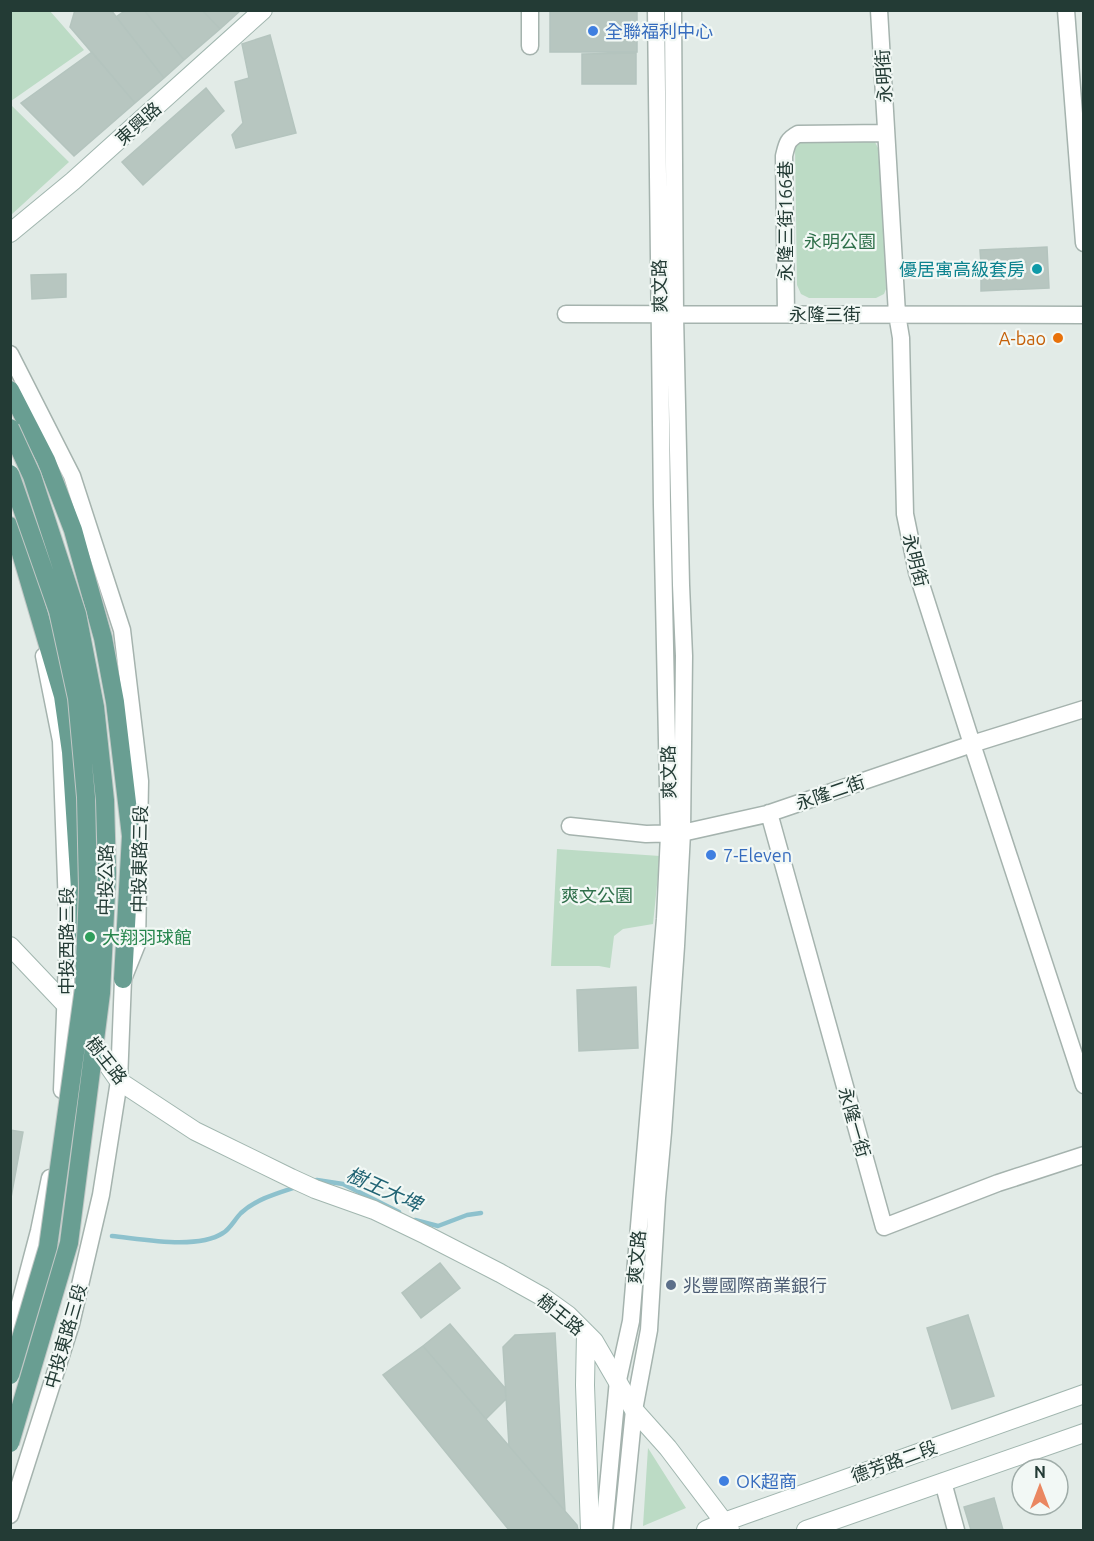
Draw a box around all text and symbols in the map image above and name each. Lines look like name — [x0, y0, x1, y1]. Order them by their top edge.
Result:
place label: 全聯福利中心 — [605, 21, 713, 41]
marker: 全聯福利中心 — [586, 24, 600, 38]
street label: 永明街 — [872, 49, 894, 103]
street label: 東興路 — [111, 98, 165, 148]
street label: 永隆三街166巷 — [775, 161, 795, 281]
park label: 永明公園 — [804, 231, 876, 251]
street label: 爽文路 — [649, 259, 669, 313]
place label: 優居寓高級套房 — [899, 259, 1025, 279]
marker: 優居寓高級套房 — [1030, 262, 1044, 276]
street label: 永隆三街 — [789, 304, 861, 324]
place label: A-bao — [999, 328, 1046, 348]
marker: A-bao — [1051, 331, 1065, 345]
street label: 永明街 — [900, 531, 932, 589]
street label: 爽文路 — [658, 745, 678, 799]
street label: 永隆二街 — [793, 771, 867, 813]
street label: 中投東路三段 — [128, 805, 150, 913]
street label: 中投公路 — [94, 844, 116, 916]
place label: 7-Eleven — [723, 845, 792, 865]
marker: 7-Eleven — [704, 848, 718, 862]
park label: 爽文公園 — [561, 885, 633, 905]
street label: 中投西路三段 — [56, 887, 76, 995]
place label: 大翔羽球館 — [102, 927, 192, 947]
marker: 大翔羽球館 — [83, 930, 97, 944]
street label: 樹王路 — [82, 1033, 132, 1087]
street label: 永隆一街 — [835, 1085, 875, 1159]
water label: 樹王大埤 — [343, 1162, 427, 1217]
street label: 爽文路 — [624, 1229, 648, 1285]
place label: 兆豐國際商業銀行 — [683, 1275, 827, 1295]
marker: 兆豐國際商業銀行 — [664, 1278, 678, 1292]
street label: 中投東路三段 — [41, 1281, 89, 1391]
street label: 樹王路 — [534, 1289, 588, 1339]
street label: 德芳路二段 — [848, 1436, 940, 1486]
north arrow — [1010, 1457, 1070, 1517]
text: N — [1034, 1463, 1046, 1481]
place label: OK超商 — [736, 1471, 797, 1491]
marker: OK超商 — [717, 1474, 731, 1488]

